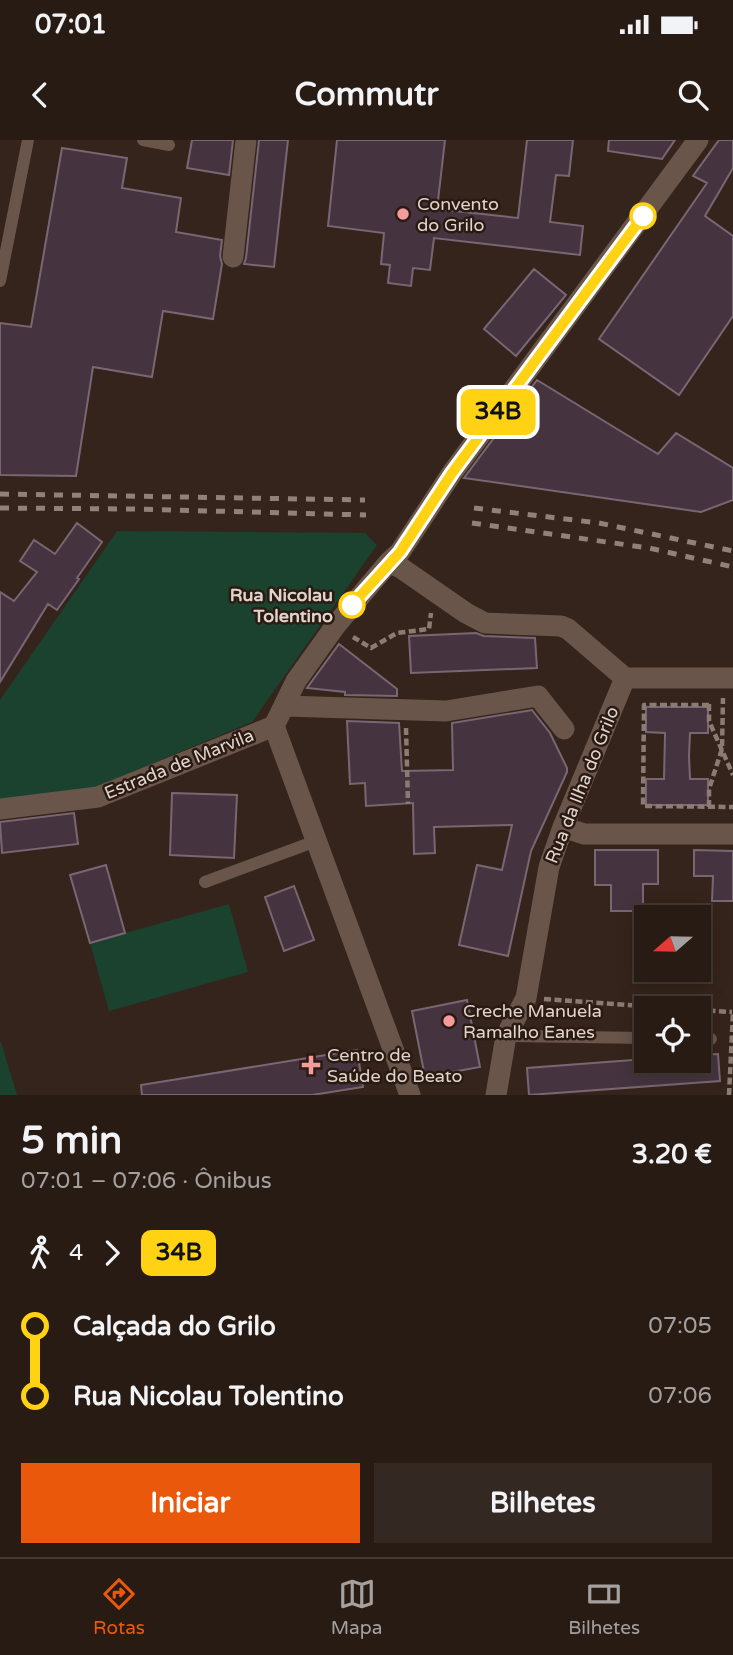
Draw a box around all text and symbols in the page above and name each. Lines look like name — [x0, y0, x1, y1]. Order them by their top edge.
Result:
text: 07:01 — [35, 9, 107, 40]
icon: back — [21, 76, 59, 114]
text: Commutr — [295, 76, 438, 114]
icon: search — [674, 76, 712, 114]
place label: Convento do Grilo — [417, 193, 499, 236]
unlabelled marker — [630, 203, 656, 229]
marker: Convento do Grilo — [395, 206, 411, 222]
line badge: 34B — [458, 389, 538, 435]
text: 34B — [475, 397, 521, 426]
place label: Rua Nicolau Tolentino — [230, 584, 333, 627]
marker: Rua Nicolau Tolentino — [339, 592, 365, 618]
street label: Rua da Ilha do Grilo — [540, 703, 624, 867]
street label: Estrada de Marvila — [101, 724, 257, 804]
north arrow — [634, 905, 710, 982]
map controls — [634, 905, 711, 1073]
button: locate — [634, 996, 711, 1073]
place label: Creche Manuela Ramalho Eanes — [463, 1000, 602, 1043]
marker: Creche Manuela Ramalho Eanes — [441, 1013, 457, 1029]
place label: Centro de Saúde do Beato — [327, 1044, 463, 1087]
marker: Centro de Saúde do Beato — [301, 1055, 321, 1075]
text: 5 min — [21, 1118, 122, 1164]
text: 3.20 € — [632, 1139, 712, 1170]
text: 07:01 – 07:06 · Ônibus — [21, 1167, 272, 1195]
icon: walk — [21, 1234, 59, 1272]
icon: forward — [93, 1234, 131, 1272]
text: 34B — [155, 1238, 202, 1267]
text: 4 — [69, 1239, 83, 1267]
text: Calçada do Grilo — [73, 1311, 276, 1342]
text: 07:05 — [648, 1312, 712, 1340]
text: Rua Nicolau Tolentino — [73, 1381, 344, 1412]
text: 07:06 — [648, 1382, 712, 1410]
button: Iniciar — [21, 1463, 360, 1543]
button: Bilhetes — [374, 1463, 712, 1543]
tab: Rotas — [93, 1575, 145, 1639]
tab: Mapa — [331, 1575, 382, 1639]
tab: Bilhetes — [568, 1575, 640, 1639]

